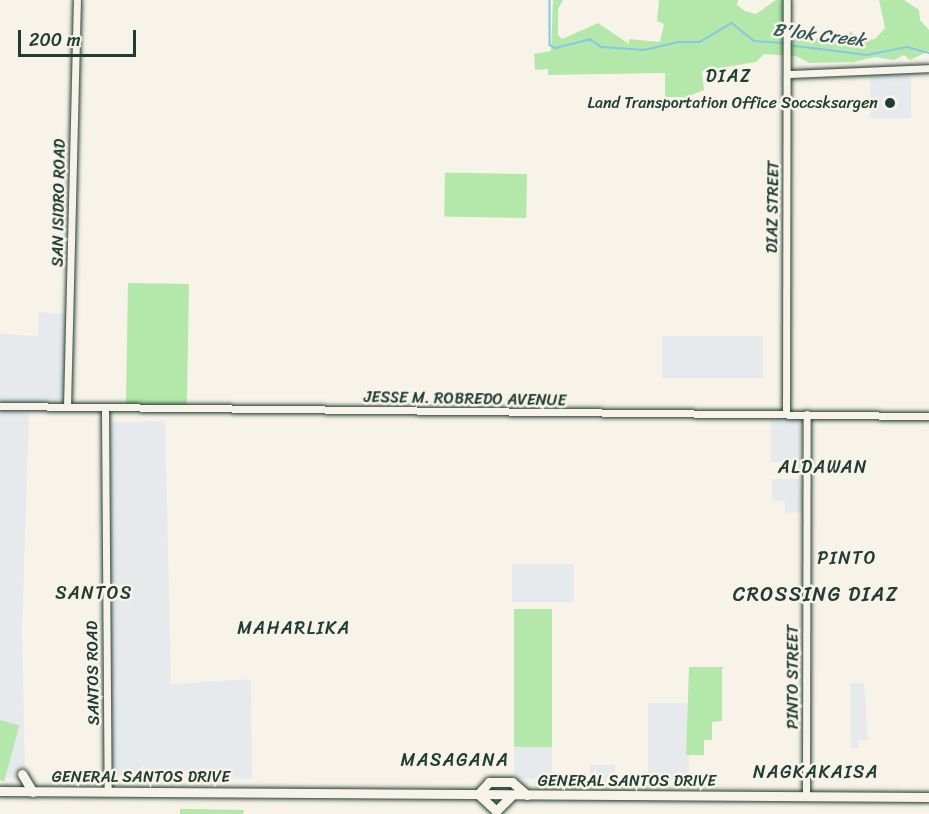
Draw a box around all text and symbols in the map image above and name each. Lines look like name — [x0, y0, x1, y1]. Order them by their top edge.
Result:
scale bar — [21, 18, 140, 56]
water label: B'lok Creek — [771, 19, 867, 51]
text: 200 m — [29, 24, 81, 56]
district label: DIAZ — [706, 65, 752, 87]
place label: Land Transportation Office Soccsksargen — [589, 93, 878, 113]
marker: Land Transportation Office Soccsksargen — [883, 96, 897, 110]
street label: SAN ISIDRO ROAD — [48, 137, 70, 269]
street label: DIAZ STREET — [763, 160, 783, 254]
street label: JESSE M. ROBREDO AVENUE — [364, 388, 566, 410]
district label: ALDAWAN — [777, 456, 869, 478]
district label: PINTO — [818, 547, 876, 569]
district label: SANTOS — [56, 582, 132, 604]
district label: CROSSING DIAZ — [735, 582, 897, 606]
district label: MAHARLIKA — [238, 617, 350, 639]
street label: SANTOS ROAD — [82, 621, 104, 725]
street label: PINTO STREET — [783, 625, 803, 729]
district label: MASAGANA — [401, 749, 509, 771]
district label: NAGKAKAISA — [753, 761, 879, 783]
street label: GENERAL SANTOS DRIVE — [52, 767, 230, 787]
street label: GENERAL SANTOS DRIVE — [538, 771, 716, 791]

